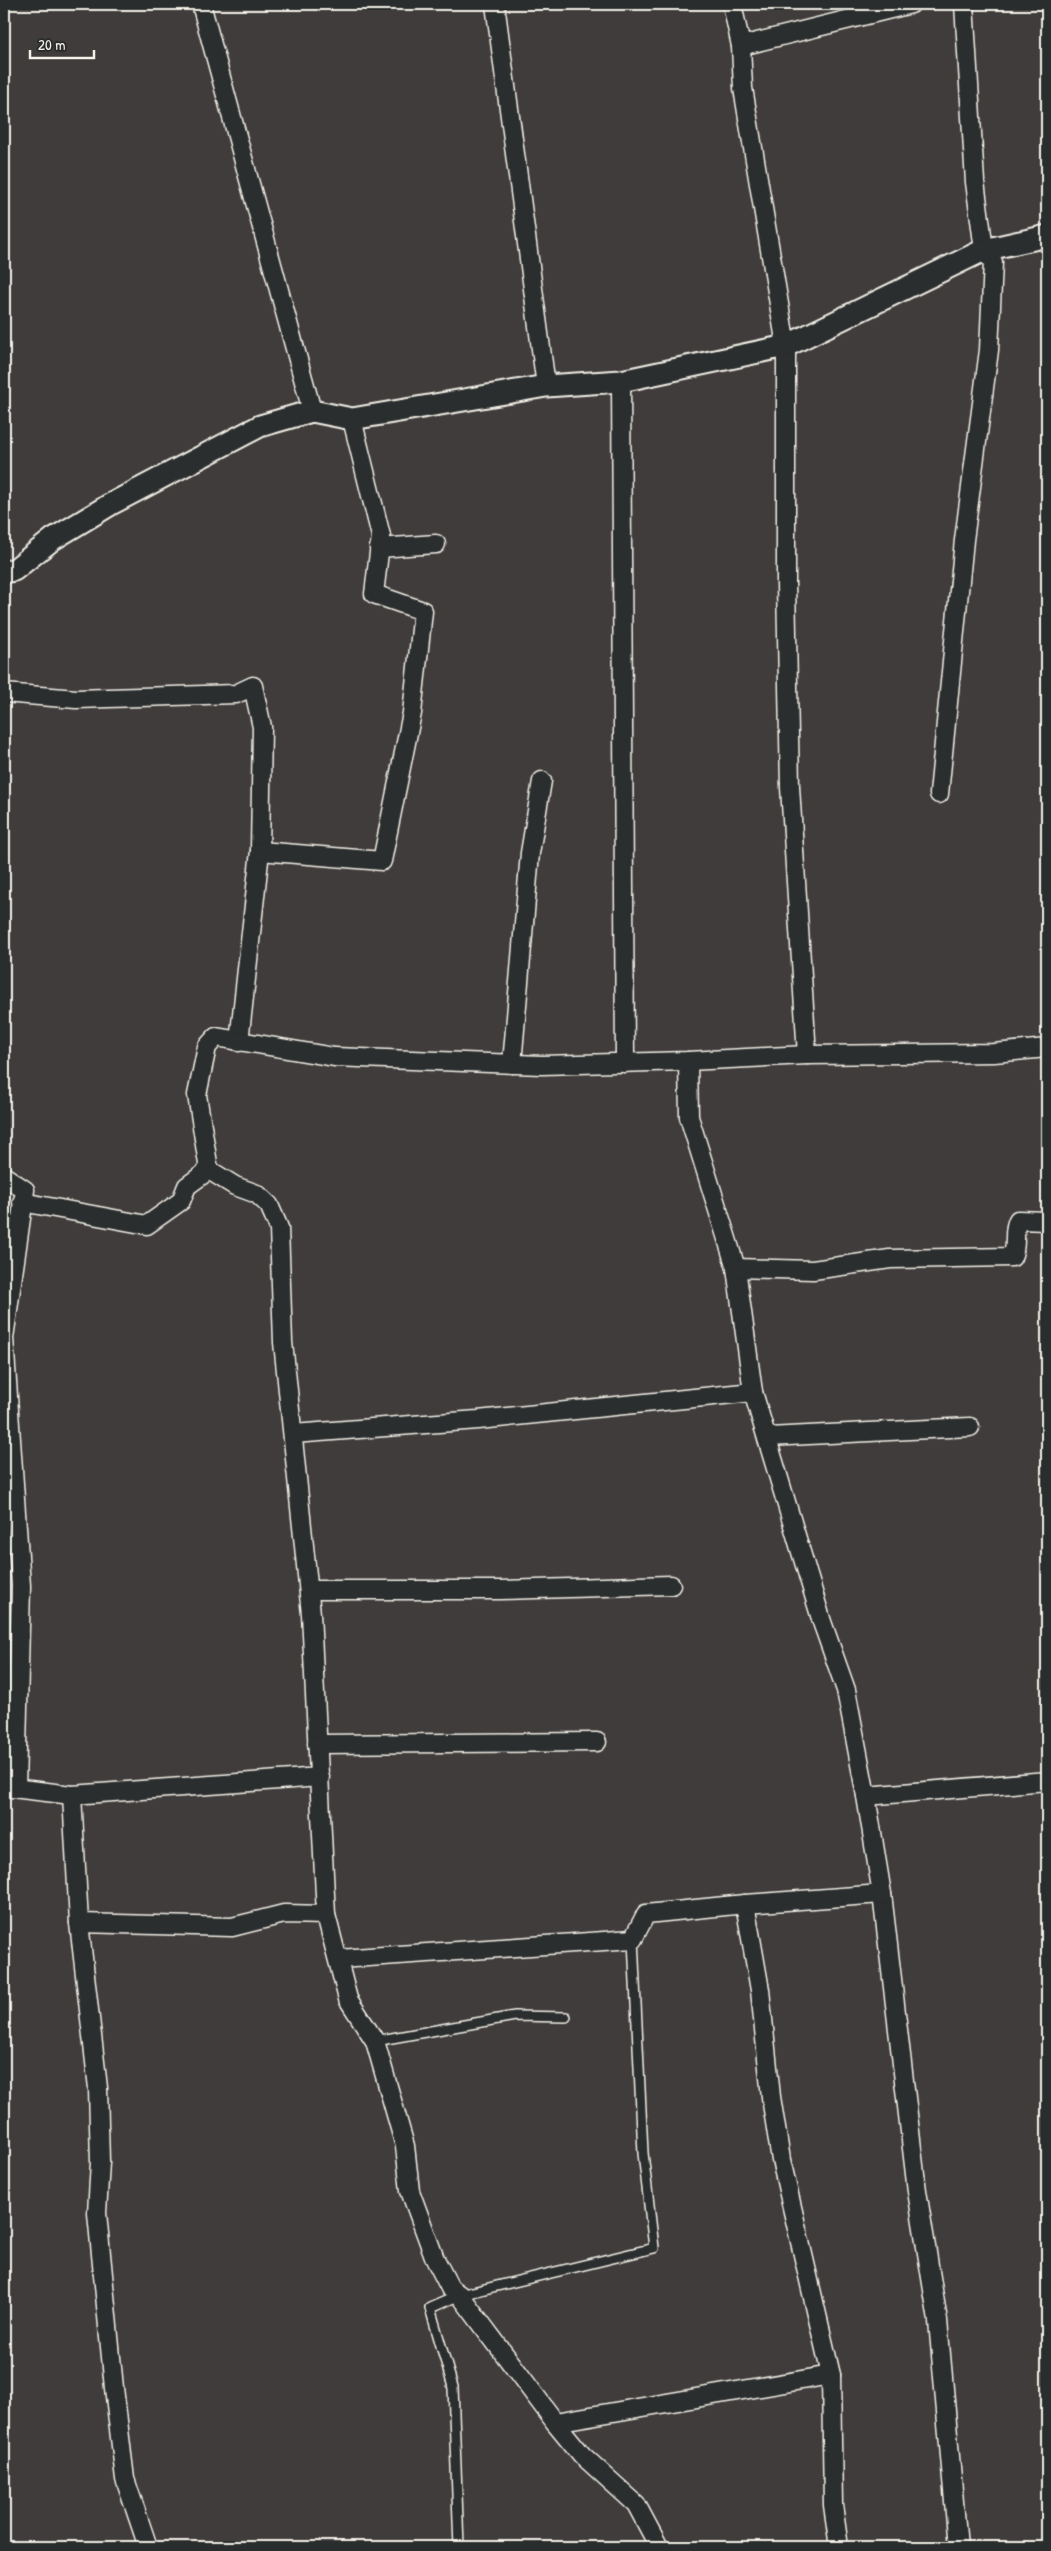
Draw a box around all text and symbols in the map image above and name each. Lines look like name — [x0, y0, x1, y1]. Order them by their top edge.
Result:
scale bar — [30, 28, 94, 60]
text: 20 m — [38, 34, 65, 55]

